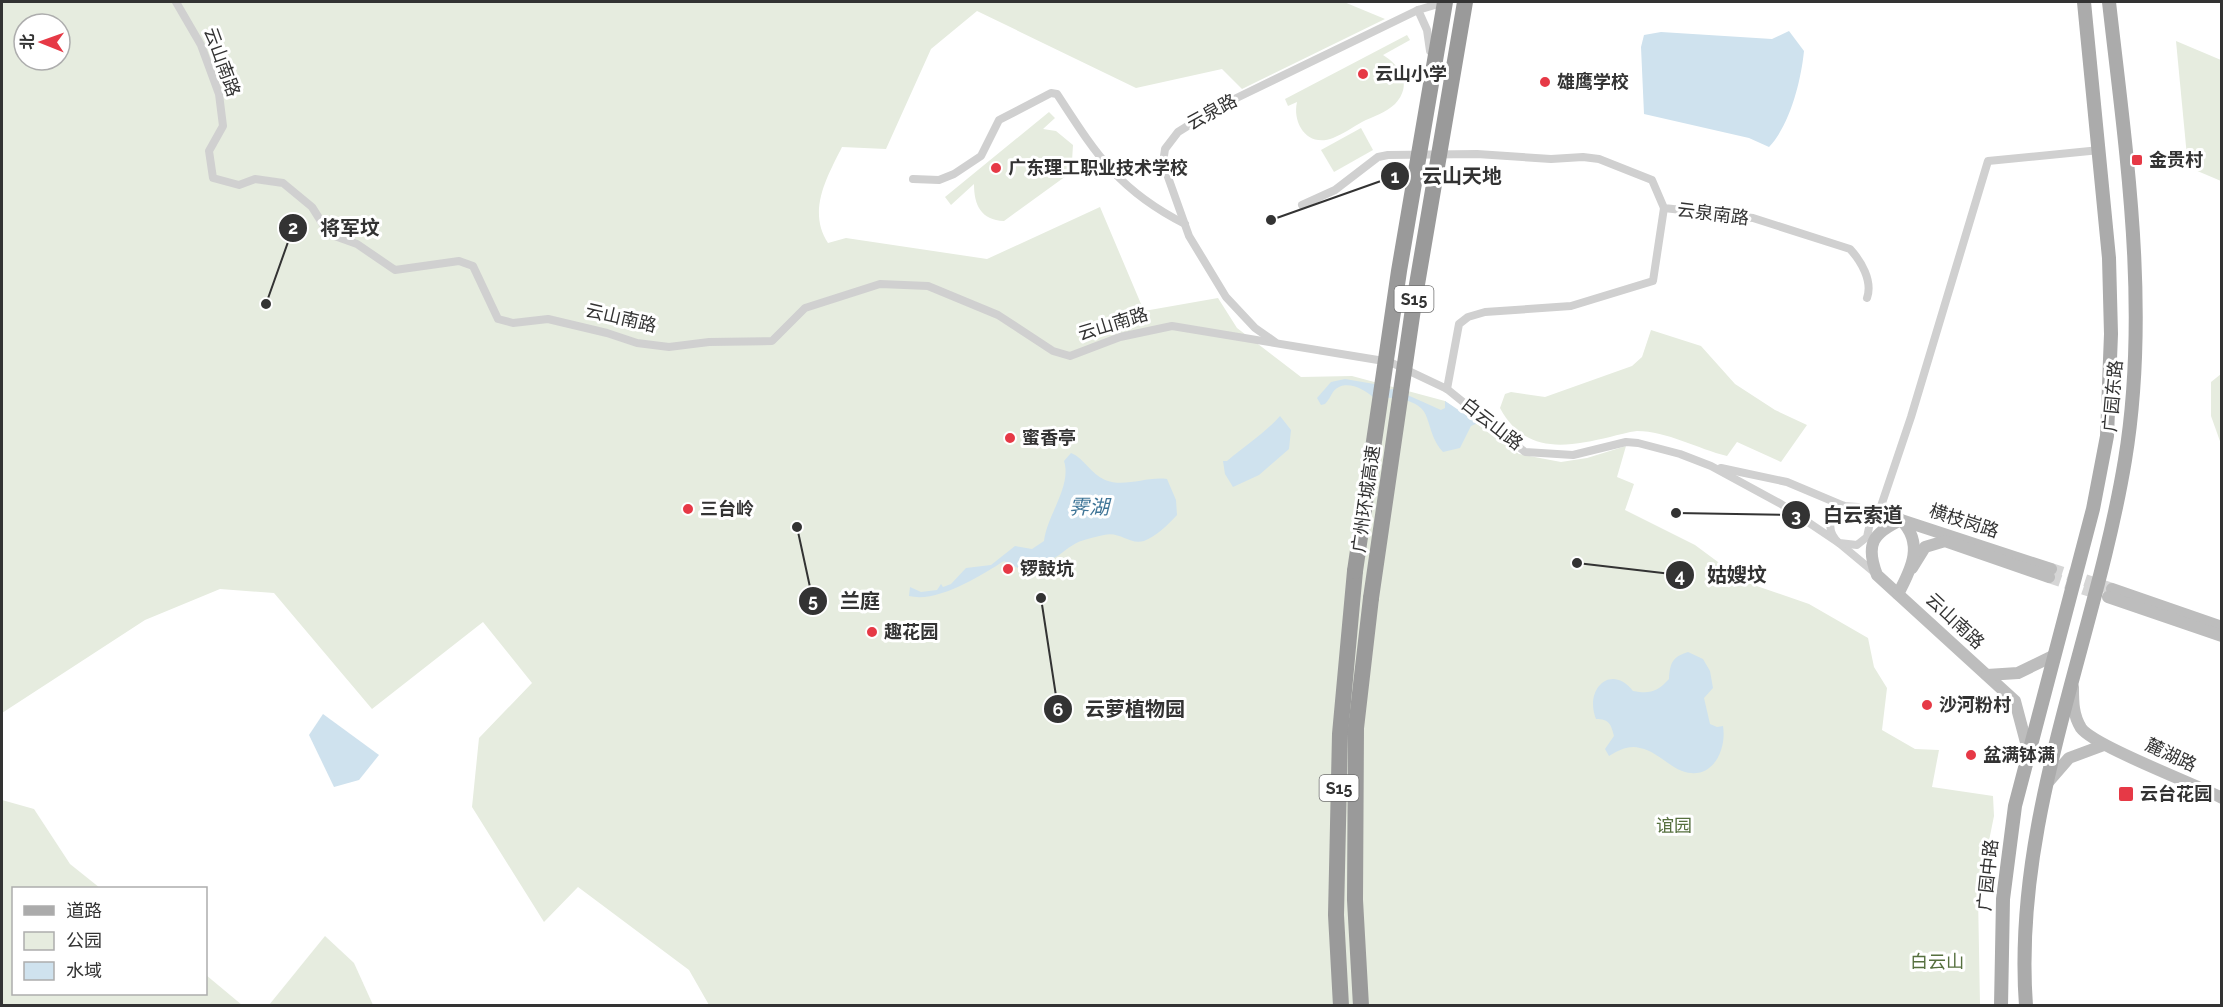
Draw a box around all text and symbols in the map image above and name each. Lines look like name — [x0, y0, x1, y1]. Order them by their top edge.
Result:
north arrow — [12, 12, 72, 72]
street label: 云山南路 — [200, 24, 245, 99]
text: 北 — [18, 34, 37, 50]
place label: 云山小学 — [1375, 63, 1447, 84]
marker: 云山小学 — [1356, 67, 1370, 81]
place label: 雄鹰学校 — [1557, 71, 1629, 92]
marker: 雄鹰学校 — [1538, 75, 1552, 89]
street label: 云泉路 — [1183, 89, 1240, 134]
place label: 金贵村 — [2149, 149, 2203, 170]
marker: 金贵村 — [2130, 153, 2144, 167]
place label: 广东理工职业技术学校 — [1008, 157, 1188, 178]
callout: 云山天地 — [1380, 157, 1514, 195]
marker: 广东理工职业技术学校 — [989, 161, 1003, 175]
text: 云山天地 — [1422, 164, 1502, 188]
text: 1 — [1391, 166, 1400, 187]
street label: 云泉南路 — [1676, 199, 1750, 228]
callout: 将军坟 — [278, 209, 392, 247]
text: 将军坟 — [320, 216, 380, 240]
text: 2 — [288, 217, 298, 238]
road number: S15 — [1394, 286, 1434, 312]
street label: 云山南路 — [584, 299, 659, 336]
street label: 云山南路 — [1075, 303, 1150, 344]
street label: 广园东路 — [2099, 359, 2126, 433]
street label: 白云山路 — [1457, 393, 1527, 454]
place label: 蜜香亭 — [1022, 427, 1076, 448]
marker: 蜜香亭 — [1003, 431, 1017, 445]
street label: 广州环城高速 — [1348, 444, 1383, 554]
water label: 霁湖 — [1069, 495, 1112, 519]
callout: 白云索道 — [1781, 496, 1915, 534]
place label: 三台岭 — [700, 498, 754, 519]
street label: 横枝岗路 — [1927, 499, 2002, 542]
marker: 三台岭 — [681, 502, 695, 516]
text: 白云索道 — [1823, 503, 1903, 527]
text: 3 — [1791, 505, 1801, 526]
callout: 姑嫂坟 — [1665, 556, 1779, 594]
place label: 锣鼓坑 — [1020, 558, 1074, 579]
marker: 锣鼓坑 — [1001, 562, 1015, 576]
text: 姑嫂坟 — [1707, 563, 1767, 587]
text: 4 — [1675, 565, 1685, 586]
callout: 兰庭 — [798, 582, 892, 620]
street label: 云山南路 — [1922, 588, 1989, 653]
text: 兰庭 — [840, 589, 880, 613]
text: 5 — [808, 590, 818, 611]
place label: 趣花园 — [884, 621, 938, 642]
marker: 趣花园 — [865, 625, 879, 639]
callout: 云萝植物园 — [1043, 690, 1197, 728]
place label: 沙河粉村 — [1939, 694, 2011, 715]
text: 云萝植物园 — [1085, 697, 1185, 721]
marker: 沙河粉村 — [1920, 698, 1934, 712]
text: 6 — [1053, 699, 1064, 720]
street label: 麓湖路 — [2142, 734, 2200, 775]
place label: 盆满钵满 — [1983, 744, 2055, 765]
marker: 盆满钵满 — [1964, 748, 1978, 762]
road number: S15 — [1320, 775, 1358, 801]
place label: 云台花园 — [2140, 783, 2212, 804]
marker: 云台花园 — [2117, 785, 2135, 803]
park label: 谊园 — [1656, 815, 1692, 836]
street label: 广园中路 — [1973, 838, 2002, 912]
legend — [12, 887, 207, 995]
text: 道路 — [66, 900, 102, 921]
text: 公园 — [66, 930, 102, 951]
park label: 白云山 — [1910, 951, 1964, 972]
text: 水域 — [66, 960, 102, 981]

